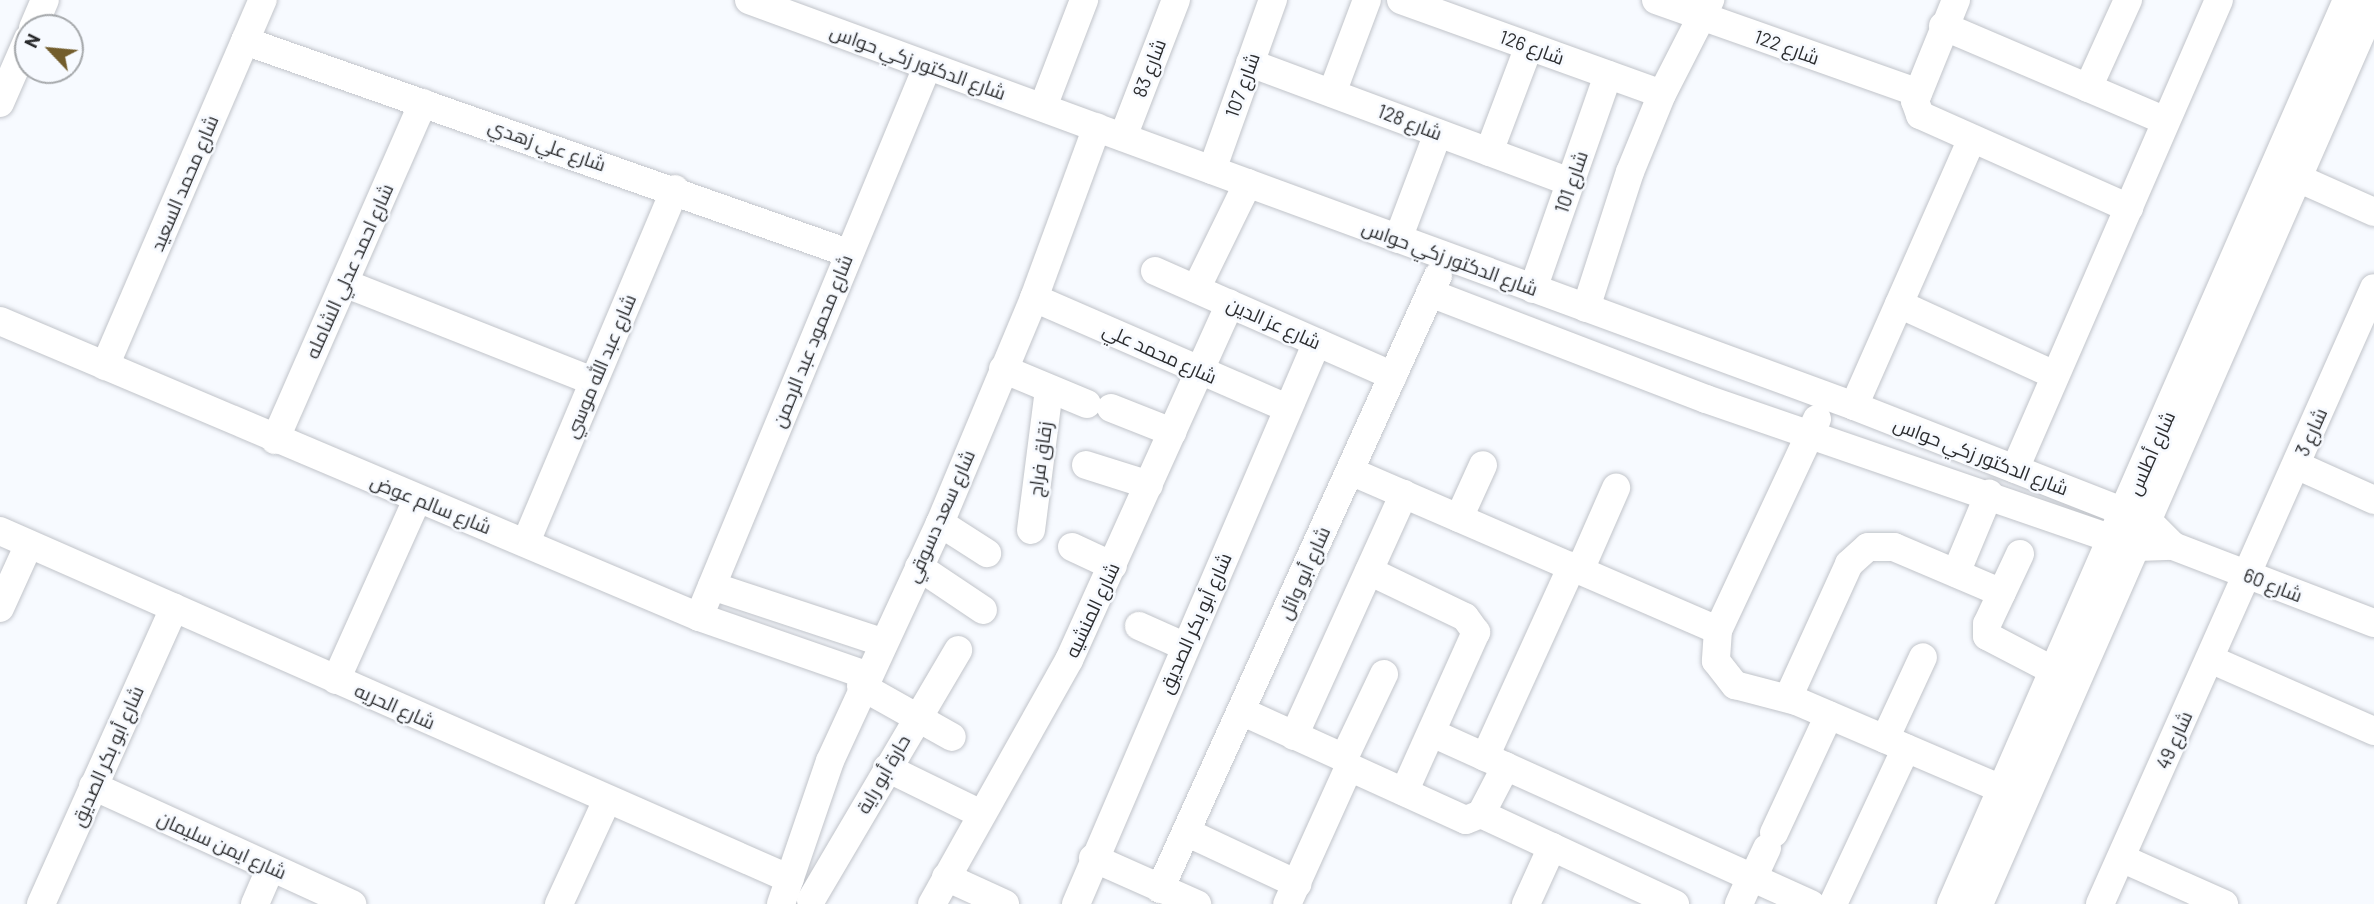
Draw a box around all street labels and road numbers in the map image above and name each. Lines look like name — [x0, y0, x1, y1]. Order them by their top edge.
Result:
street label: شارع الدكتور زكي حواس — [827, 20, 1009, 104]
street label: شارع 126 — [1497, 25, 1567, 69]
street label: شارع 122 — [1751, 25, 1823, 69]
street label: شارع 83 — [1128, 36, 1170, 100]
street label: شارع 107 — [1220, 50, 1264, 120]
street label: شارع 128 — [1374, 99, 1446, 145]
street label: شارع محمد السعيد — [145, 112, 223, 254]
street label: شارع علي زهدي — [485, 114, 609, 176]
street label: شارع 101 — [1550, 148, 1592, 216]
street label: شارع احمد عدلي الشامله — [300, 180, 398, 362]
street label: شارع الدكتور زكي حواس — [1359, 216, 1541, 300]
street label: شارع محمود عبد الرحمن — [767, 251, 857, 431]
street label: شارع عبد الله موسي — [559, 291, 641, 441]
street label: شارع عز الدين — [1224, 292, 1324, 354]
street label: شارع محمد علي — [1100, 318, 1220, 388]
street label: شارع 3 — [2290, 404, 2332, 460]
street label: شارع أطلس — [2122, 408, 2180, 498]
street label: شارع الدكتور زكي حواس — [1890, 412, 2072, 500]
street label: زقاق فراج — [1023, 420, 1057, 498]
street label: شارع سعد دسوقي — [901, 446, 979, 586]
street label: شارع سالم عوض — [367, 469, 495, 539]
street label: شارع أبو وائل — [1273, 523, 1335, 623]
street label: شارع أبو بكر الصديق — [1154, 549, 1236, 697]
street label: شارع المنشيه — [1060, 559, 1124, 661]
street label: شارع 60 — [2240, 563, 2306, 607]
street label: شارع الحريه — [351, 678, 439, 734]
street label: شارع أبو بكر الصديق — [66, 682, 148, 830]
street label: شارع 49 — [2151, 708, 2197, 772]
street label: حارة أبو راية — [851, 731, 915, 817]
street label: شارع ايمن سليمان — [154, 806, 290, 884]

